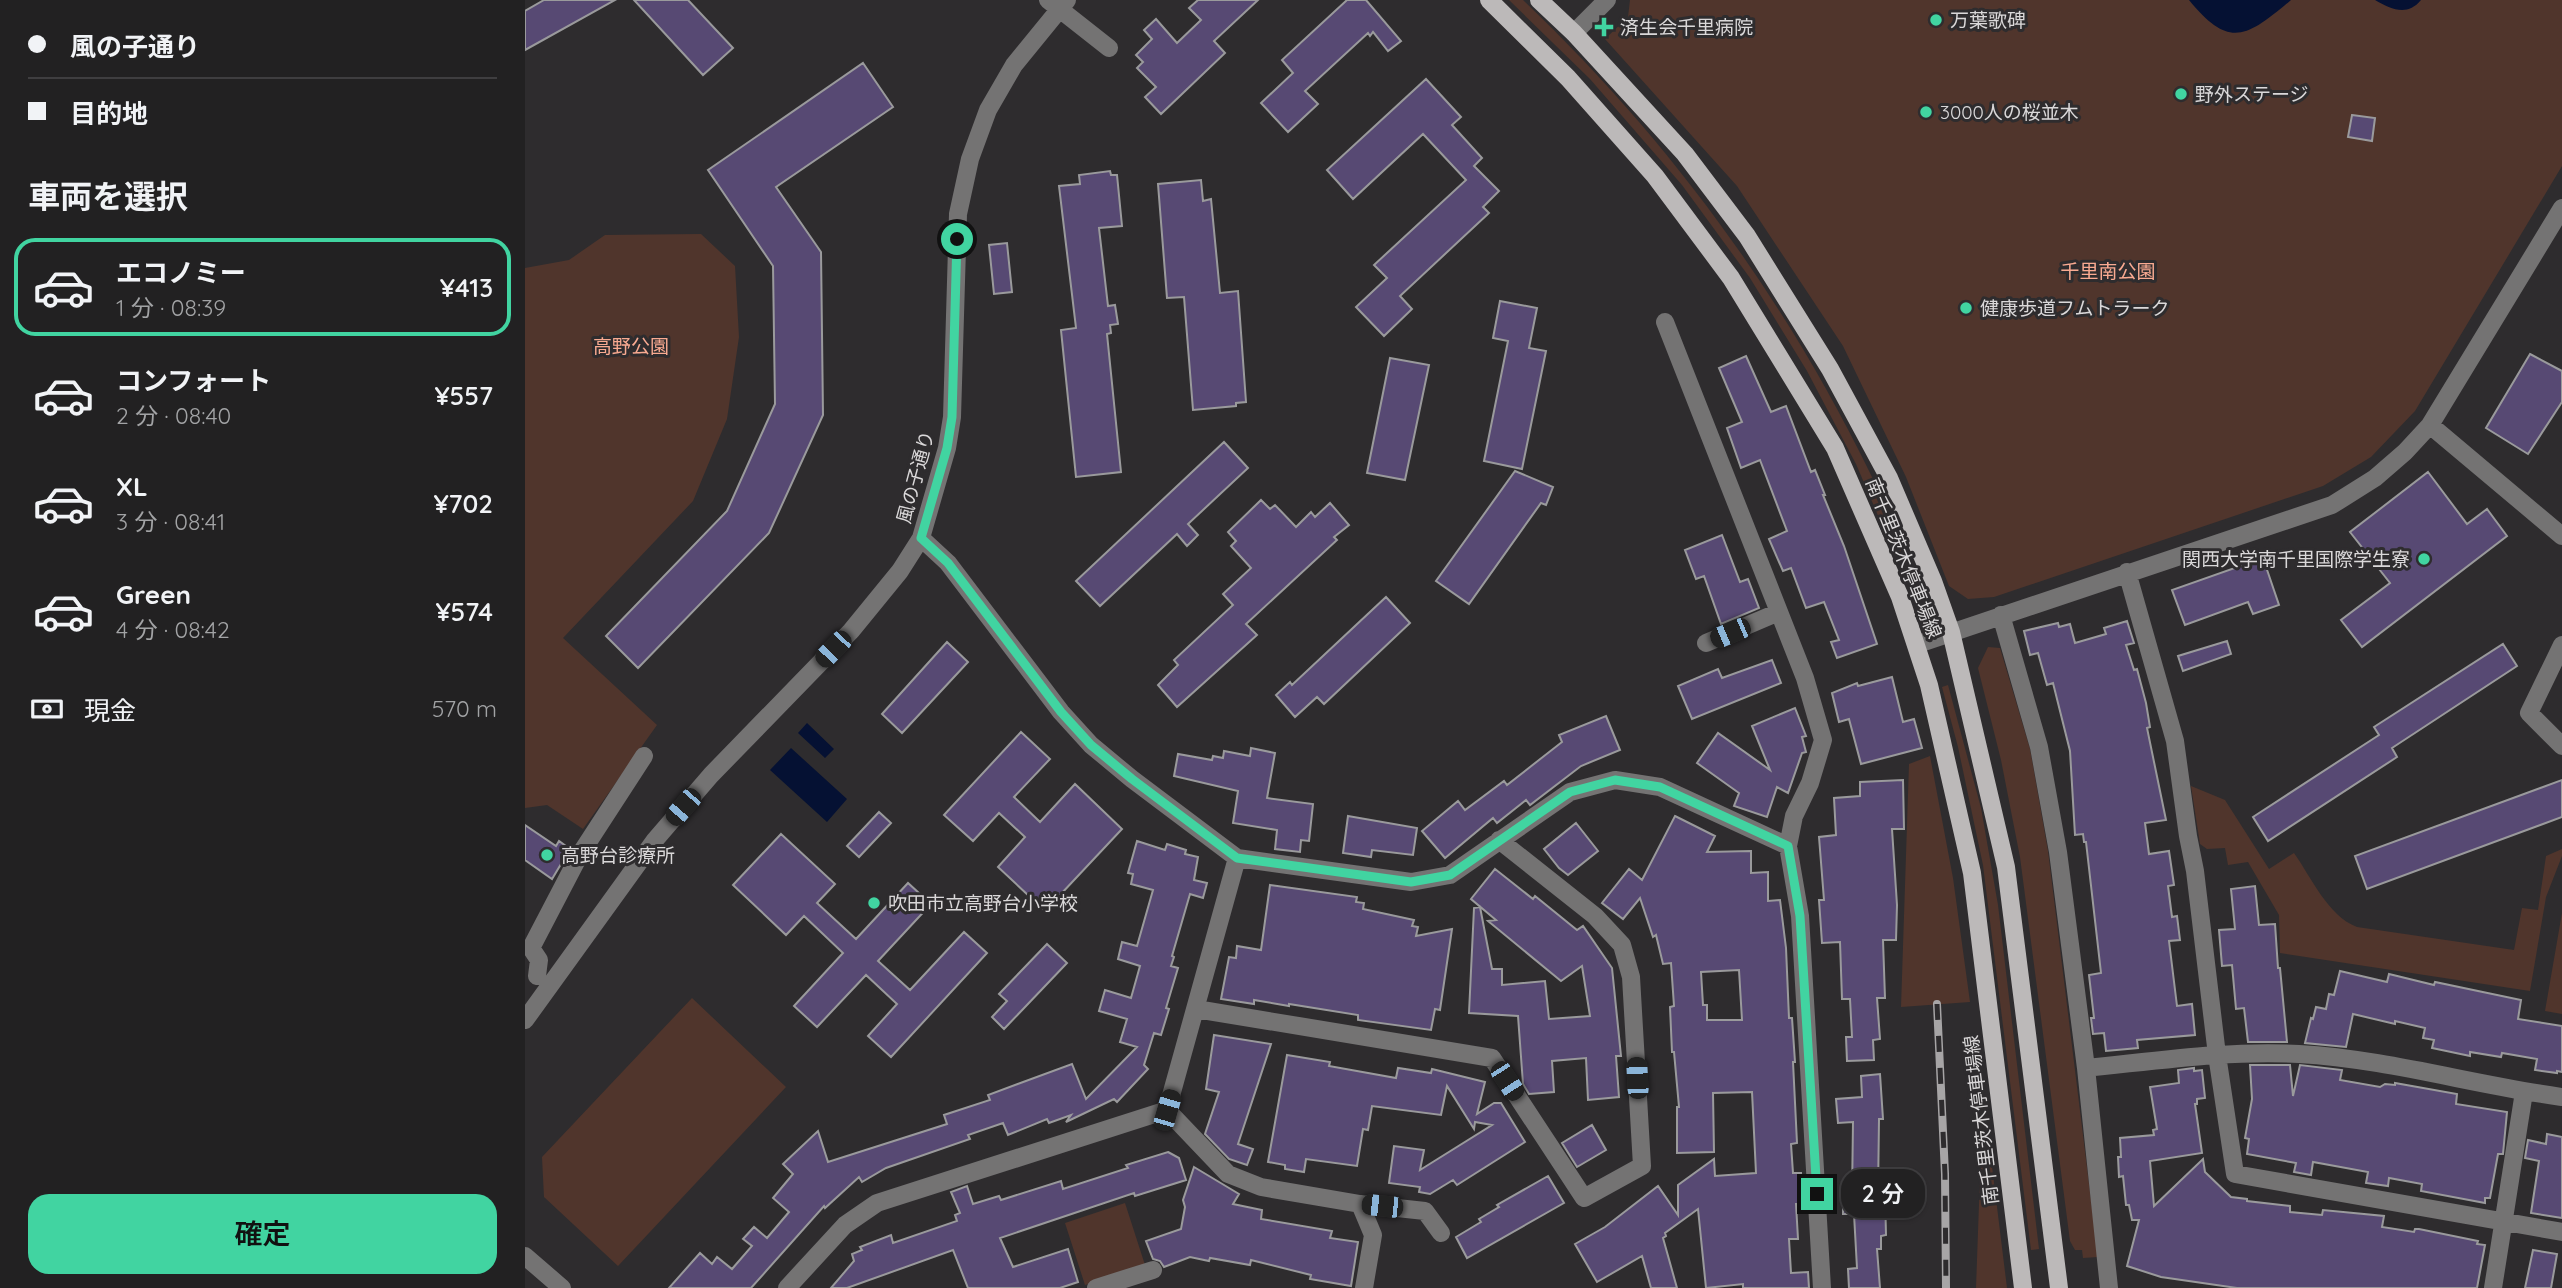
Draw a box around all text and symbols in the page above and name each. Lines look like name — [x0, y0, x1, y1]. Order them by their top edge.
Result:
place label: 万葉歌碑 — [1950, 8, 2026, 32]
marker: 万葉歌碑 — [1928, 12, 1944, 28]
place label: 済生会千里病院 — [1620, 15, 1753, 39]
marker: 済生会千里病院 — [1594, 17, 1614, 37]
text: 風の子通り — [70, 30, 200, 63]
place label: 野外ステージ — [2195, 82, 2309, 106]
marker: 野外ステージ — [2173, 86, 2189, 102]
text: 目的地 — [70, 97, 148, 130]
place label: 3000人の桜並木 — [1940, 100, 2079, 124]
marker: 3000人の桜並木 — [1918, 104, 1934, 120]
text: 車両を選択 — [28, 176, 188, 216]
route start — [941, 223, 973, 255]
icon: car — [32, 256, 95, 319]
text: エコノミー — [116, 256, 246, 289]
park label: 千里南公園 — [2060, 259, 2156, 283]
text: ¥413 — [440, 271, 493, 304]
text: 1 分 · 08:39 — [116, 293, 226, 322]
place label: 健康歩道フムトラーク — [1980, 296, 2169, 320]
marker: 健康歩道フムトラーク — [1958, 300, 1974, 316]
park label: 高野公園 — [593, 334, 669, 358]
icon: car — [32, 364, 95, 427]
text: コンフォート — [116, 364, 271, 397]
text: ¥557 — [434, 379, 493, 412]
text: 2 分 · 08:40 — [116, 401, 231, 430]
street label: 風の子通り — [891, 428, 939, 526]
text: XL — [116, 470, 148, 503]
icon: car — [32, 472, 95, 535]
street label: 南千里茨木停車場線 — [1861, 474, 1947, 642]
text: ¥702 — [433, 487, 493, 520]
text: 3 分 · 08:41 — [116, 507, 225, 536]
place label: 関西大学南千里国際学生寮 — [2182, 547, 2410, 571]
marker: 関西大学南千里国際学生寮 — [2416, 551, 2432, 567]
text: Green — [116, 578, 191, 611]
icon: car — [32, 580, 95, 643]
text: ¥574 — [435, 595, 493, 628]
text: 4 分 · 08:42 — [116, 615, 230, 644]
car — [1707, 615, 1754, 651]
car — [811, 627, 856, 671]
icon: cash — [28, 690, 66, 728]
text: 現金 — [84, 694, 136, 727]
text: 570 m — [432, 694, 497, 723]
car — [662, 784, 705, 830]
place label: 高野台診療所 — [561, 843, 675, 867]
marker: 高野台診療所 — [539, 847, 555, 863]
place label: 吹田市立高野台小学校 — [888, 891, 1078, 915]
marker: 吹田市立高野台小学校 — [866, 895, 882, 911]
street label: 南千里茨木停車場線 — [1959, 1034, 2003, 1206]
car — [1626, 1056, 1649, 1100]
car — [1487, 1058, 1528, 1104]
car — [1152, 1087, 1183, 1133]
callout: 2 分 — [1841, 1170, 1925, 1218]
route end — [1801, 1178, 1833, 1210]
text: 2 分 — [1862, 1179, 1904, 1208]
car — [1361, 1193, 1404, 1219]
button: 確定 — [28, 1194, 497, 1274]

